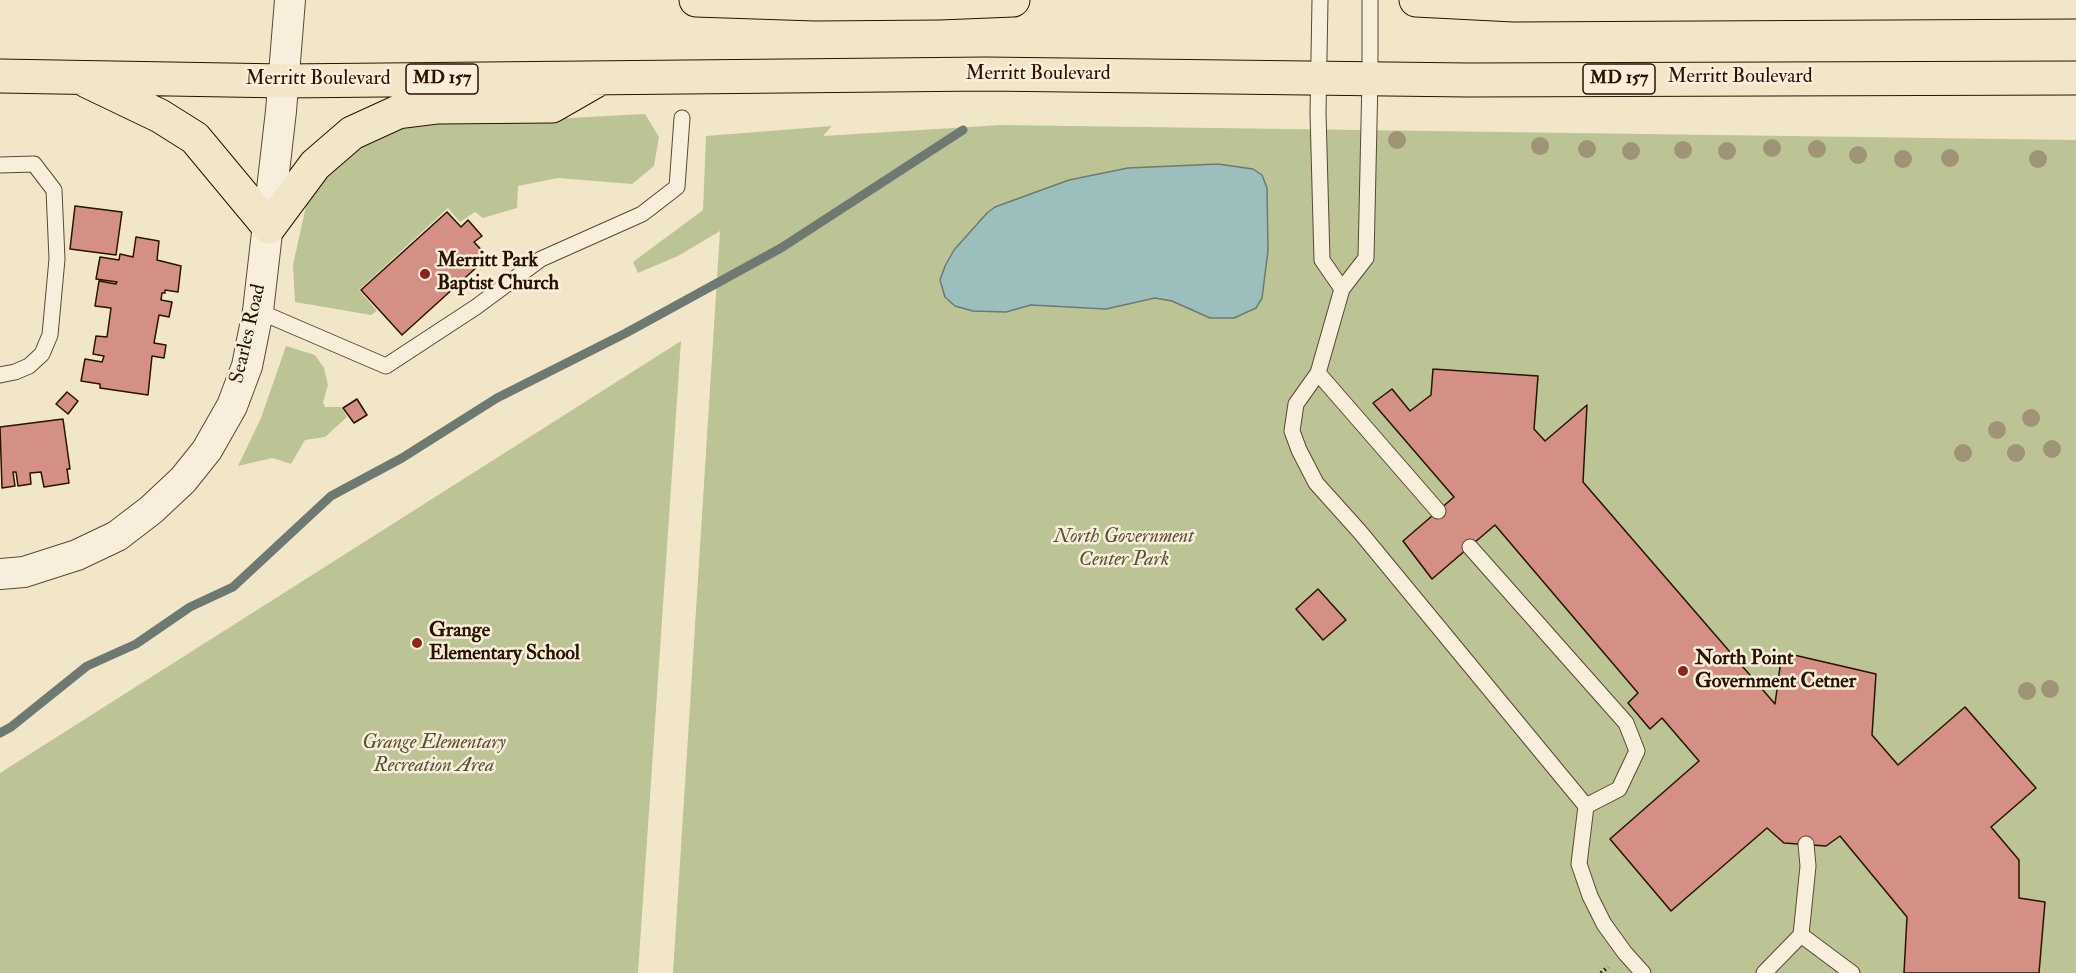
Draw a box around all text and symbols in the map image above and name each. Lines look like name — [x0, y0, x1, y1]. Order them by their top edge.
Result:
street label: Merritt Boulevard — [965, 63, 1111, 87]
road number: MD 157 — [406, 64, 478, 94]
road number: MD 157 — [1583, 64, 1655, 94]
street label: Merritt Boulevard — [1667, 66, 1813, 90]
street label: Merritt Boulevard — [245, 68, 391, 92]
place label: Merritt Park Baptist Church — [437, 250, 559, 297]
marker: Merritt Park Baptist Church — [418, 267, 432, 281]
street label: Searles Road — [226, 282, 272, 386]
park label: North Government Center Park — [1054, 526, 1194, 573]
place label: Grange Elementary School — [429, 620, 580, 667]
marker: Grange Elementary School — [410, 636, 424, 650]
place label: North Point Government Cetner — [1695, 648, 1856, 695]
marker: North Point Government Cetner — [1676, 664, 1690, 678]
park label: Grange Elementary Recreation Area — [362, 732, 506, 779]

